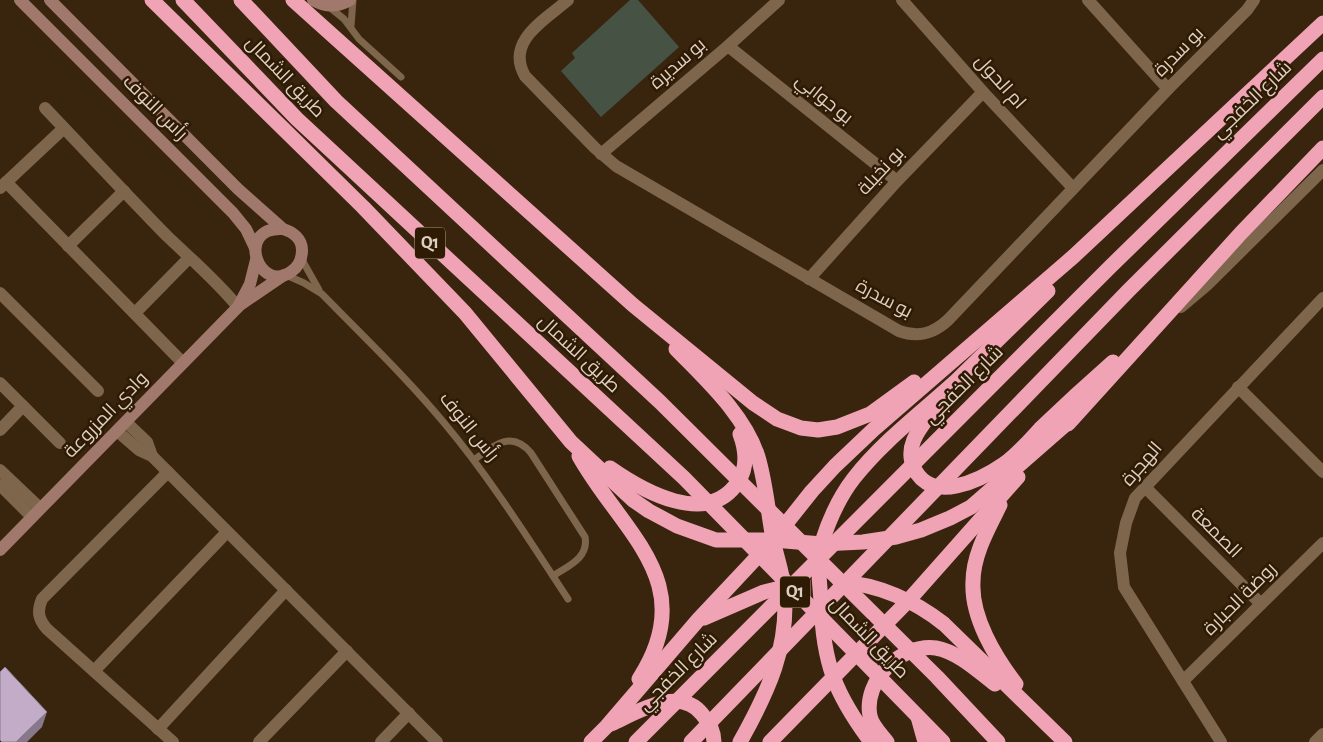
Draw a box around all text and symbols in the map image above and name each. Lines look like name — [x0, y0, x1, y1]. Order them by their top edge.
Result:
street label: بو سدرة — [1151, 24, 1208, 81]
street label: طريق الشمال — [240, 32, 329, 123]
street label: بو سديرة — [647, 35, 710, 94]
street label: ام الحول — [969, 51, 1029, 115]
street label: شارع الخفجي — [1208, 57, 1298, 145]
street label: رأس النوف — [118, 70, 193, 145]
street label: بو جوابي — [789, 70, 856, 131]
street label: بو نخيلة — [854, 143, 908, 199]
road number: Q1 — [415, 228, 445, 258]
street label: بو سدرة — [852, 276, 915, 323]
street label: طريق الشمال — [533, 311, 624, 398]
street label: شارع الخفجي — [920, 341, 1010, 431]
street label: وادي المزروعة — [61, 368, 154, 464]
street label: رأس النوف — [435, 387, 505, 466]
street label: الهجرة — [1118, 438, 1167, 490]
street label: الصمعة — [1187, 504, 1245, 562]
street label: روضة الحبارة — [1200, 559, 1281, 640]
road number: Q1 — [780, 576, 810, 608]
street label: طريق الشمال — [824, 593, 913, 684]
street label: شارع الخفجي — [634, 628, 724, 718]

